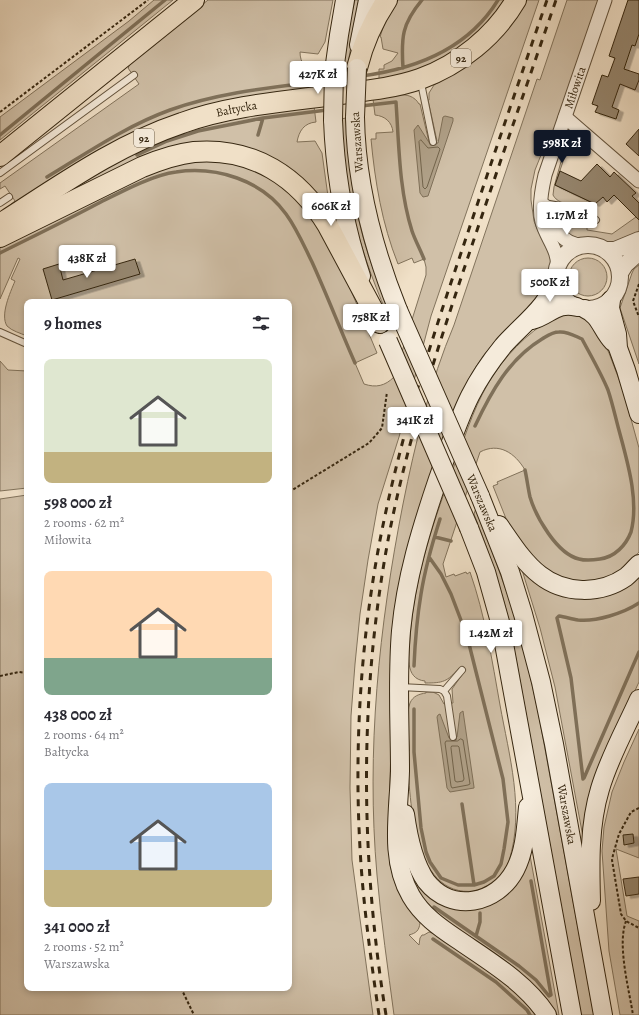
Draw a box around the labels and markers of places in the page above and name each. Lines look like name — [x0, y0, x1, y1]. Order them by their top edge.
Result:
pin: 427K zł — [281, 61, 355, 95]
pin: 598K zł — [525, 130, 599, 164]
pin: 606K zł — [294, 193, 368, 227]
pin: 1.17M zł — [526, 202, 608, 236]
pin: 438K zł — [50, 245, 124, 279]
pin: 500K zł — [513, 269, 587, 303]
pin: 758K zł — [334, 304, 408, 338]
pin: 341K zł — [378, 407, 452, 441]
pin: 1.42M zł — [450, 620, 532, 654]

